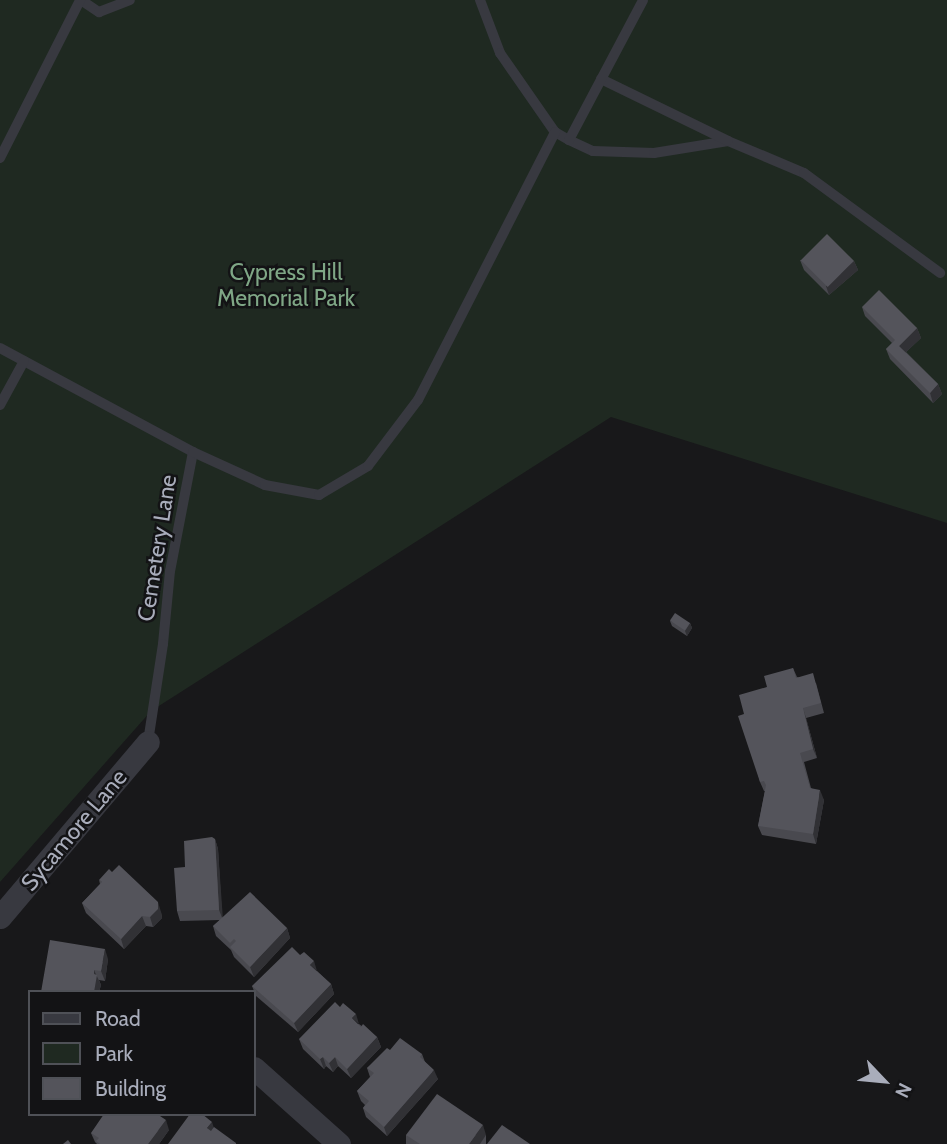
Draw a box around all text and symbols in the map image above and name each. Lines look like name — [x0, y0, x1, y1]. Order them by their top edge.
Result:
park label: Cypress Hill Memorial Park — [217, 258, 355, 312]
street label: Cemetery Lane — [132, 473, 182, 623]
street label: Sycamore Lane — [15, 764, 133, 896]
legend — [28, 990, 256, 1116]
text: Road — [95, 1006, 141, 1031]
text: Park — [95, 1041, 133, 1066]
north arrow — [849, 1046, 919, 1116]
text: Building — [95, 1076, 166, 1101]
text: N — [890, 1079, 917, 1102]

